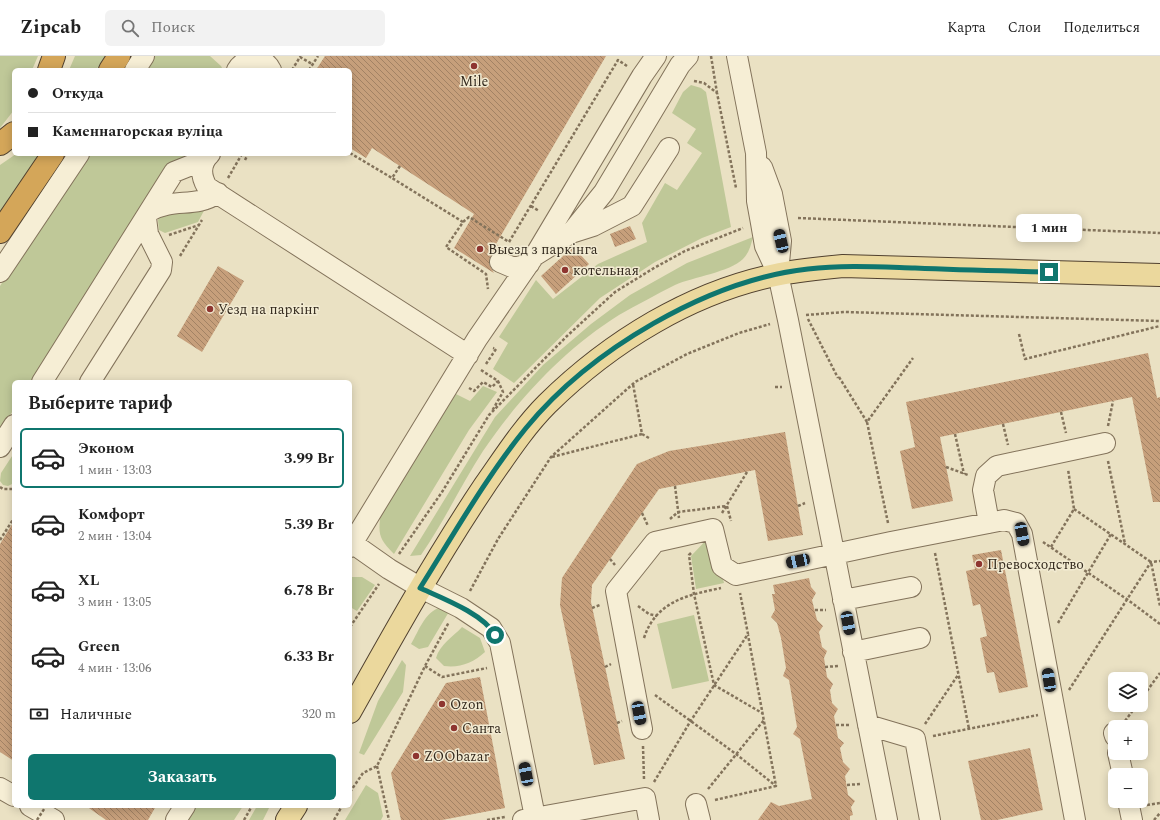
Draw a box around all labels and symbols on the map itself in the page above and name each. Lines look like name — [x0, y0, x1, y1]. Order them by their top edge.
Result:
marker: Mile — [469, 61, 479, 71]
place label: Mile — [460, 71, 489, 92]
callout: 1 мин — [1016, 214, 1082, 242]
car — [772, 228, 790, 254]
place label: Выезд з паркінга — [488, 239, 598, 260]
marker: Выезд з паркінга — [475, 244, 485, 254]
place label: котельная — [573, 260, 639, 281]
route end — [1040, 263, 1058, 281]
marker: котельная — [560, 265, 570, 275]
place label: Уезд на паркінг — [218, 299, 319, 320]
marker: Уезд на паркінг — [205, 304, 215, 314]
car — [1014, 521, 1030, 547]
car — [785, 553, 811, 569]
place label: Превосходство — [987, 554, 1084, 575]
marker: Превосходство — [974, 559, 984, 569]
car — [840, 610, 856, 636]
route start — [486, 626, 504, 644]
car — [1041, 667, 1057, 693]
place label: Ozon — [450, 694, 484, 715]
marker: Ozon — [437, 699, 447, 709]
car — [631, 700, 647, 726]
place label: Санта — [462, 718, 501, 739]
marker: Санта — [449, 723, 459, 733]
place label: ZOObazar — [424, 746, 490, 767]
marker: ZOObazar — [411, 751, 421, 761]
car — [518, 761, 534, 787]

